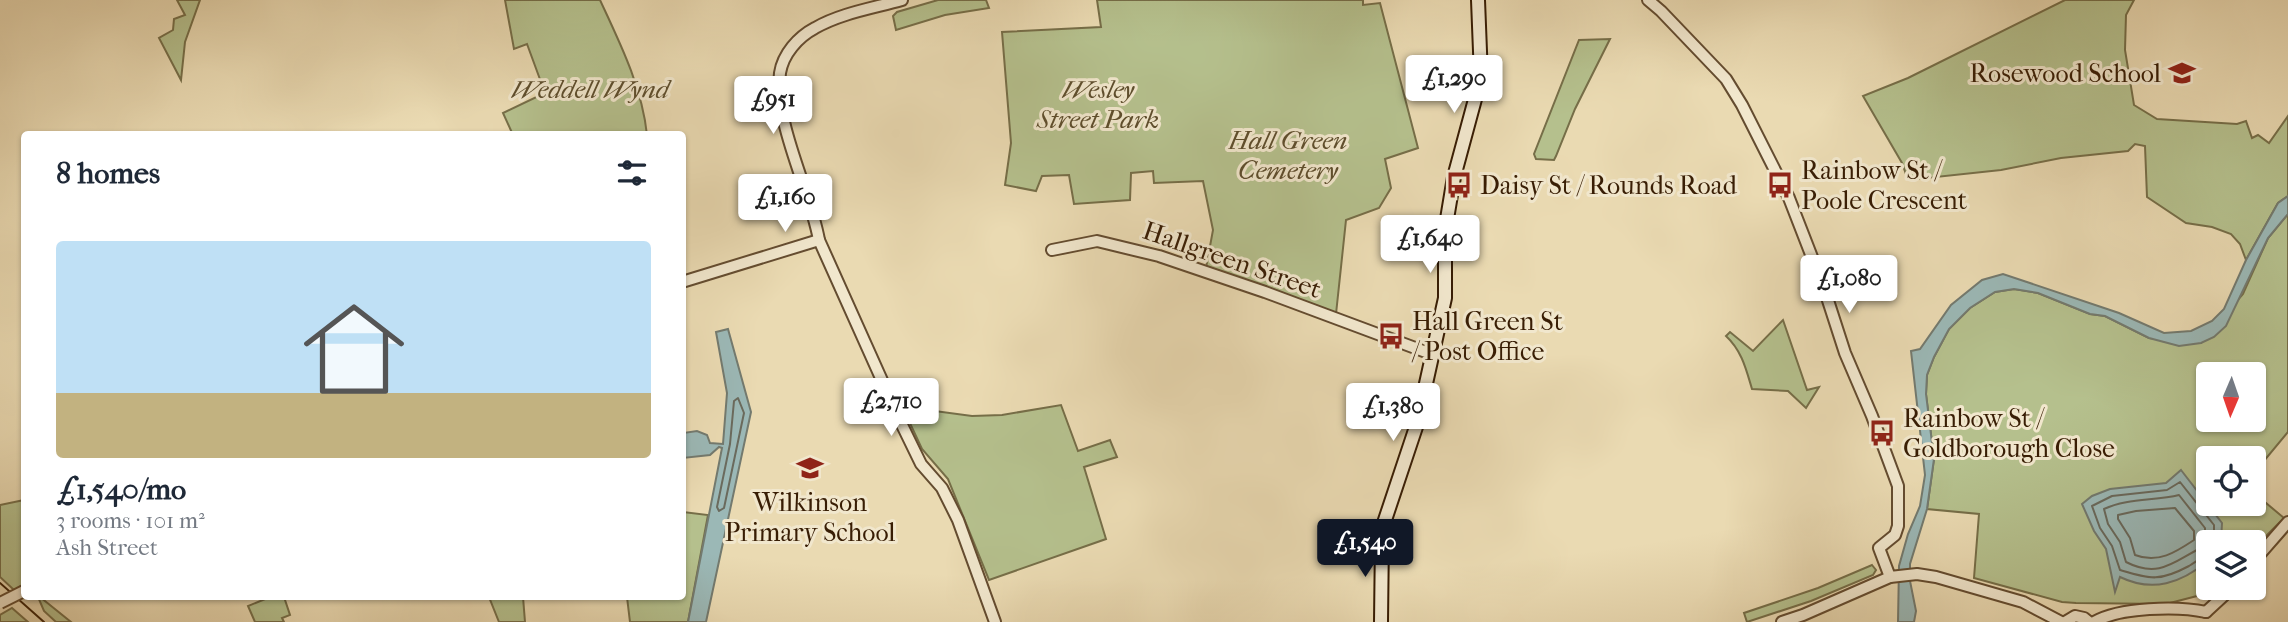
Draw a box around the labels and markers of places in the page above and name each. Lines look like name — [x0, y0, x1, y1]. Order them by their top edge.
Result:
pin: £1,290 — [1397, 55, 1511, 115]
place label: Rosewood School — [1970, 58, 2161, 89]
school or university icon: Rosewood School — [2167, 58, 2197, 88]
pin: £951 — [732, 76, 814, 136]
place label: Rainbow St / Poole Crescent — [1801, 155, 1968, 216]
bus stop icon: Daisy St / Rounds Road — [1444, 170, 1474, 200]
place label: Daisy St / Rounds Road — [1480, 170, 1738, 201]
bus stop icon: Rainbow St / Poole Crescent — [1765, 170, 1795, 200]
pin: £1,160 — [728, 174, 842, 234]
pin: £1,640 — [1373, 216, 1487, 275]
pin: £1,080 — [1792, 256, 1906, 315]
place label: Hall Green St / Post Office — [1411, 306, 1564, 367]
bus stop icon: Hall Green St / Post Office — [1376, 321, 1406, 351]
pin: £2,710 — [834, 378, 948, 438]
pin: £1,380 — [1336, 384, 1450, 443]
place label: Rainbow St / Goldborough Close — [1903, 403, 2115, 464]
bus stop icon: Rainbow St / Goldborough Close — [1867, 418, 1897, 448]
school or university icon: Wilkinson Primary School — [795, 453, 825, 483]
place label: Wilkinson Primary School — [724, 487, 896, 548]
pin: £1,540 — [1308, 520, 1422, 579]

